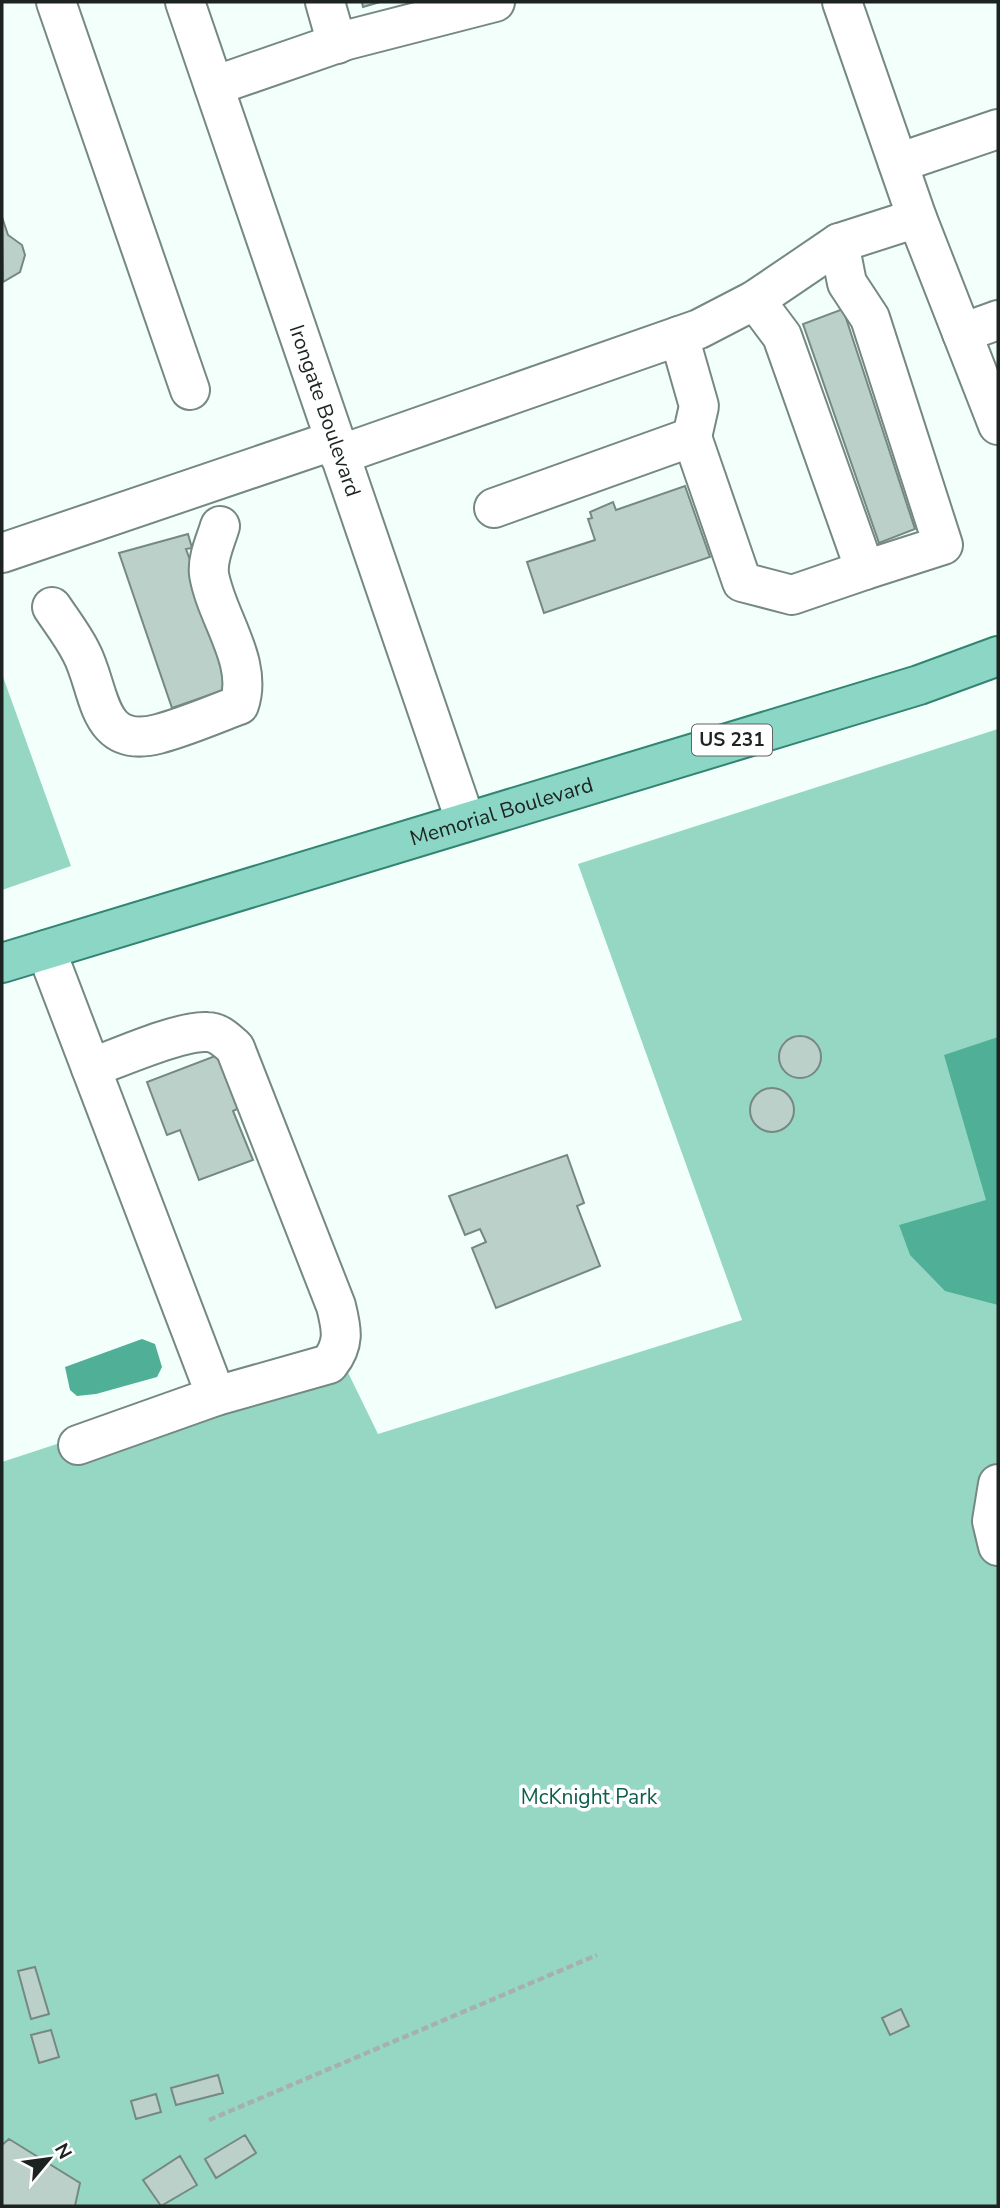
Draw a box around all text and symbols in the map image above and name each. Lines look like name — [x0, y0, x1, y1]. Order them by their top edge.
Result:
street label: Irongate Boulevard — [283, 321, 367, 500]
road number: US 231 — [692, 724, 772, 755]
street label: Memorial Boulevard — [406, 771, 597, 853]
park label: McKnight Park — [521, 1783, 658, 1811]
north arrow — [14, 2124, 84, 2194]
text: N — [48, 2139, 78, 2164]

